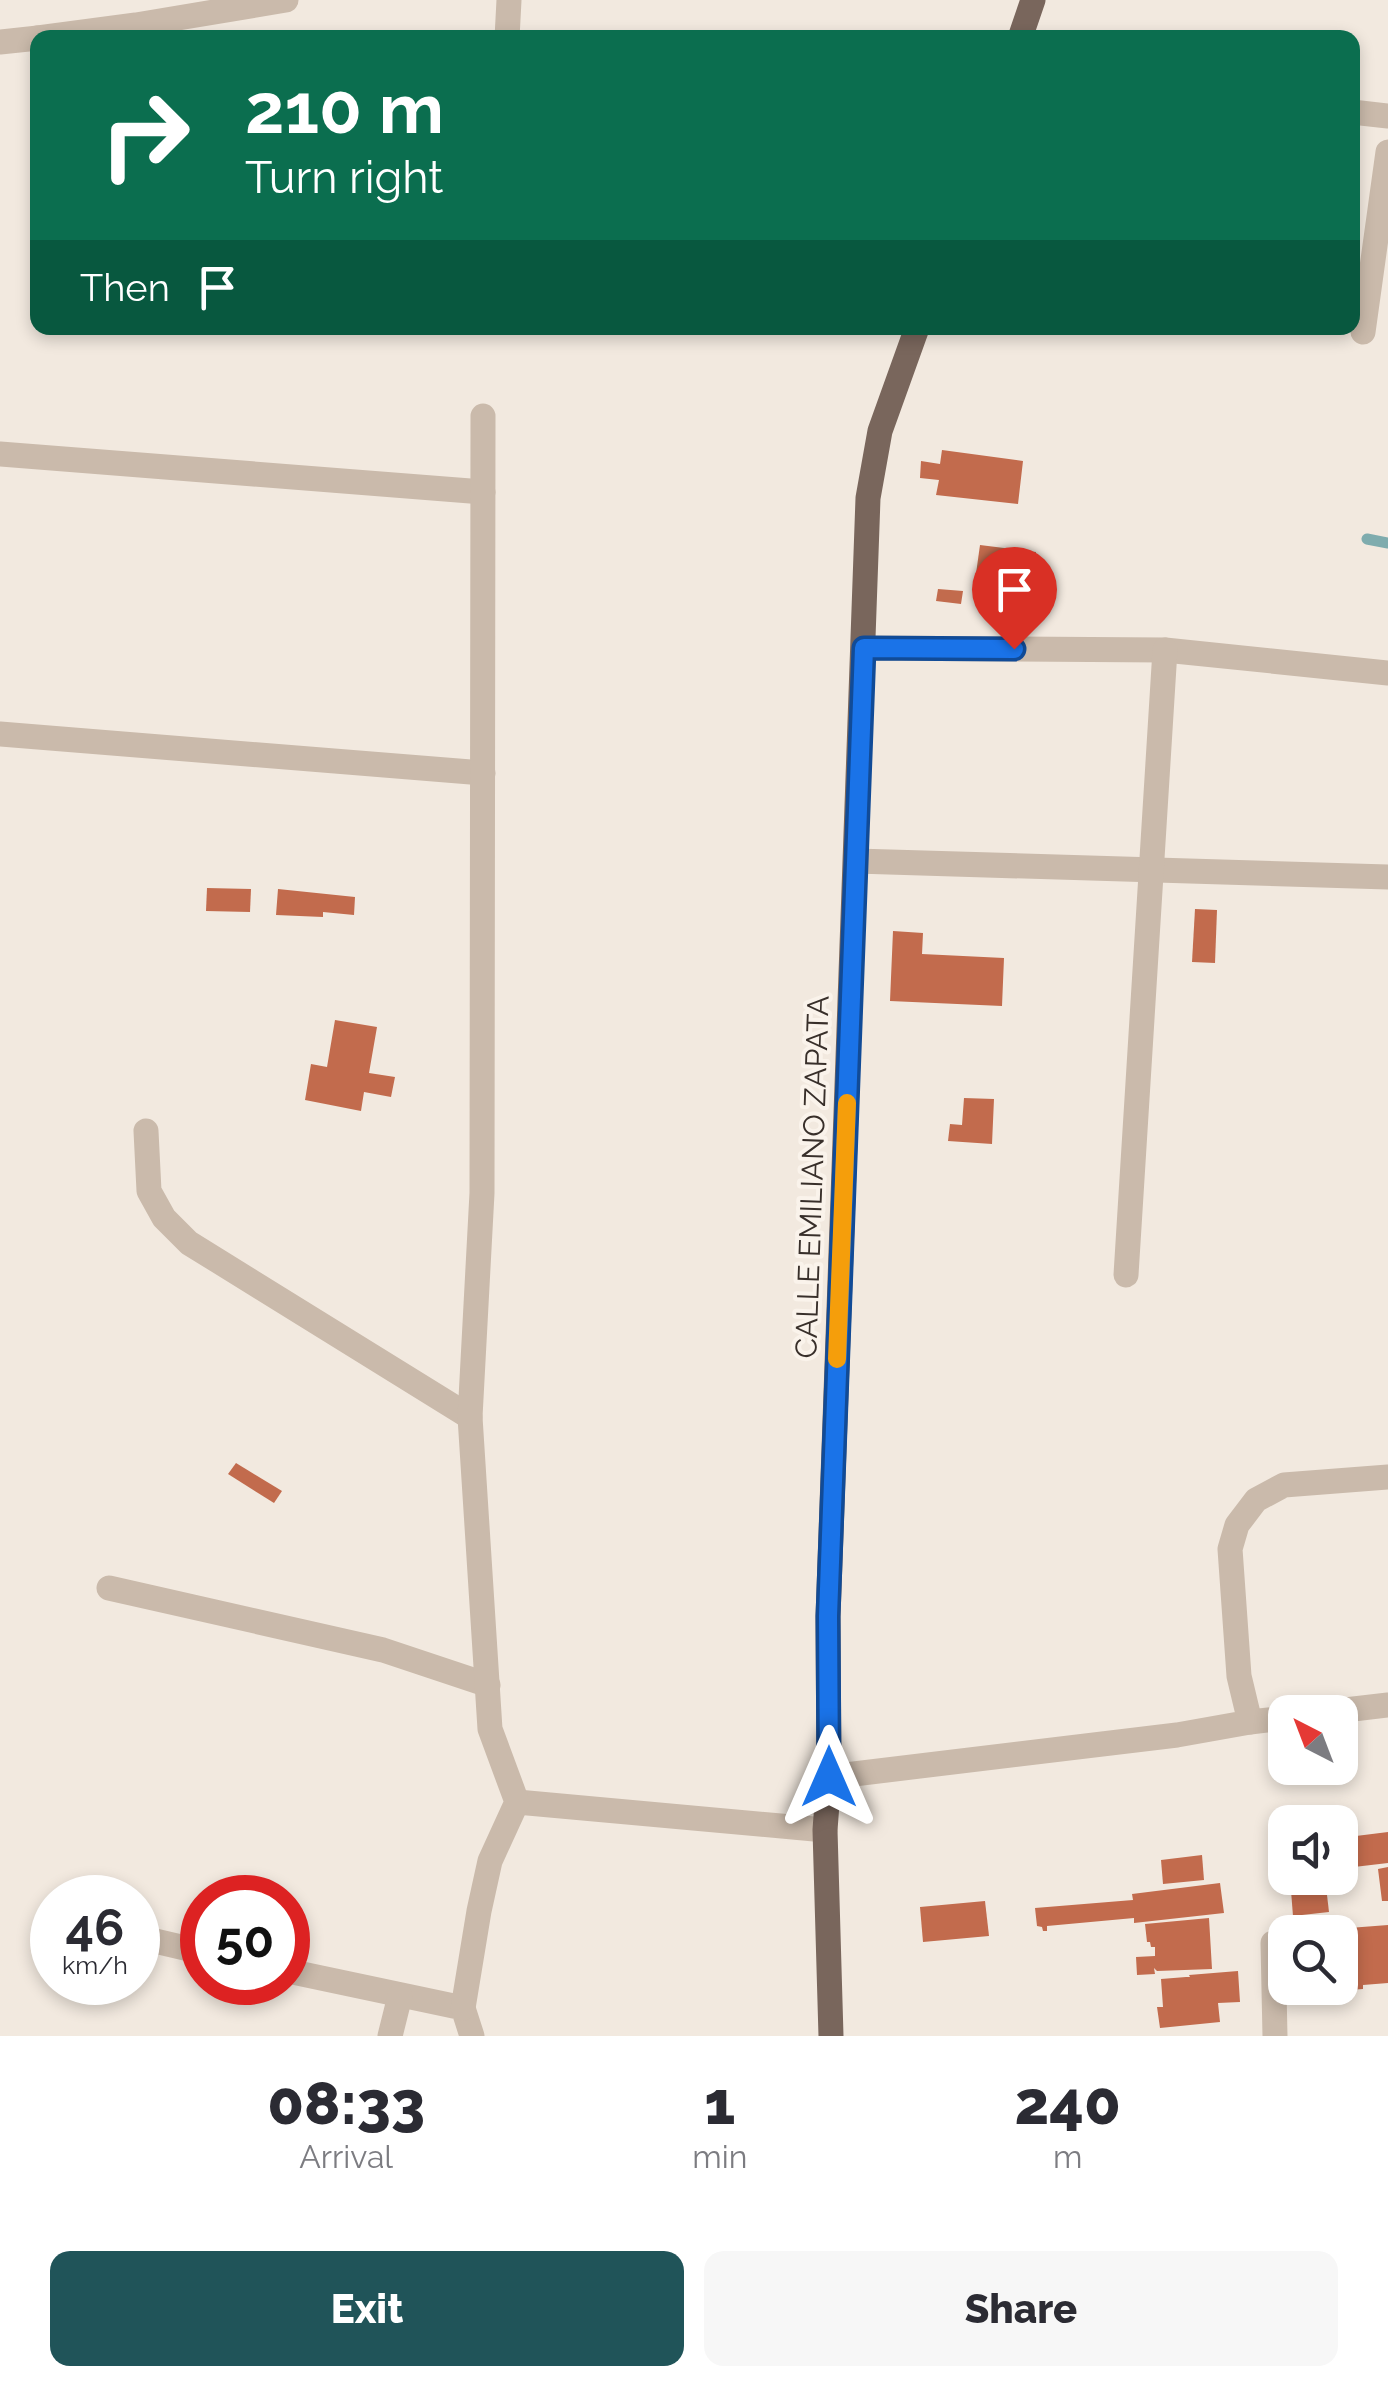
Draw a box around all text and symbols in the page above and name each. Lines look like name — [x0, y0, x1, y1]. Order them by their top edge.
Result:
text: 210 m — [245, 67, 444, 149]
icon: right — [80, 70, 210, 200]
text: Turn right — [245, 151, 443, 204]
icon: arrive — [190, 260, 245, 315]
text: Then — [80, 265, 170, 310]
pin — [972, 547, 1057, 650]
icon: arrive — [987, 562, 1042, 617]
street label: CALLE EMILIANO ZAPATA — [788, 995, 836, 1359]
north arrow — [1268, 1695, 1358, 1785]
map controls — [1268, 1695, 1358, 2005]
position arrow — [777, 1725, 881, 1829]
button: sound — [1268, 1805, 1358, 1895]
speed limit sign: 50 — [180, 1875, 310, 2005]
text: 46 — [66, 1898, 124, 1957]
button: search — [1268, 1915, 1358, 2005]
text: km/h — [62, 1950, 128, 1980]
text: 08:33 — [267, 2068, 425, 2138]
text: 1 — [704, 2068, 735, 2138]
text: 240 — [1015, 2068, 1121, 2138]
text: Arrival — [299, 2138, 393, 2175]
text: min — [692, 2138, 747, 2175]
text: m — [1053, 2138, 1082, 2175]
button: Exit — [50, 2251, 684, 2366]
button: Share — [704, 2251, 1338, 2366]

